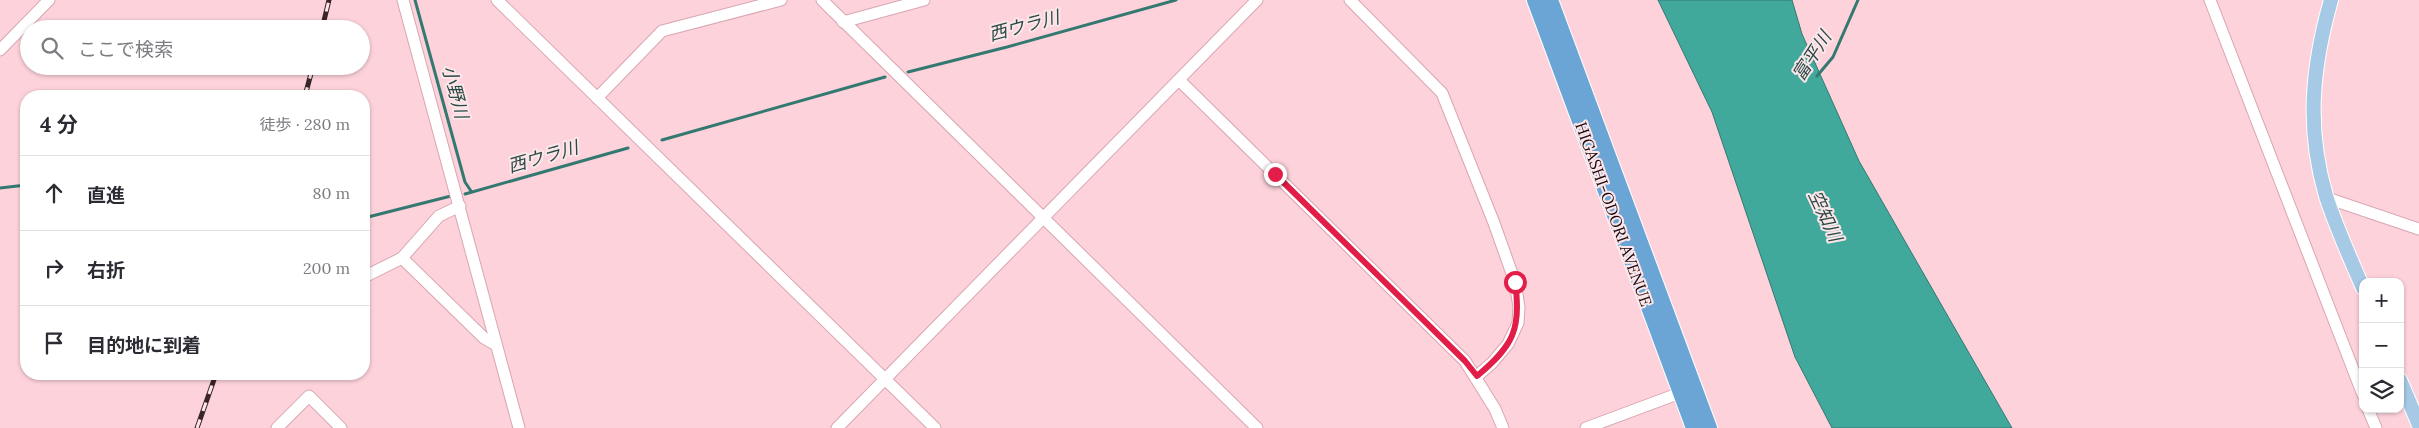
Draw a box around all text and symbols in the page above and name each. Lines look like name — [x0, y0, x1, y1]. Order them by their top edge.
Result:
water label: 西ウラ川 — [986, 5, 1064, 46]
search box — [20, 20, 370, 75]
water label: 富平川 — [1787, 25, 1837, 85]
icon: search — [38, 34, 66, 62]
text: ここで検索 — [78, 37, 173, 61]
water label: 小野川 — [437, 63, 474, 123]
text: 4 分 — [40, 111, 78, 138]
text: 徒歩 · 280 m — [260, 114, 350, 134]
street label: HIGASHI-ODORI AVENUE — [1571, 119, 1657, 309]
water label: 西ウラ川 — [505, 135, 583, 177]
route end — [1264, 163, 1287, 186]
icon: ahead — [40, 179, 68, 207]
text: 直進 — [87, 183, 125, 207]
text: 80 m — [313, 183, 350, 203]
water label: 空知川 — [1804, 186, 1848, 247]
icon: right — [40, 254, 68, 282]
text: 右折 — [87, 258, 125, 282]
text: 200 m — [303, 258, 350, 278]
route start — [1504, 271, 1527, 294]
map controls — [2359, 278, 2404, 413]
button: + — [2359, 278, 2404, 323]
button: − — [2359, 323, 2404, 368]
icon: arrive — [40, 329, 68, 357]
text: 目的地に到着 — [87, 333, 201, 357]
button: layers — [2359, 368, 2404, 413]

